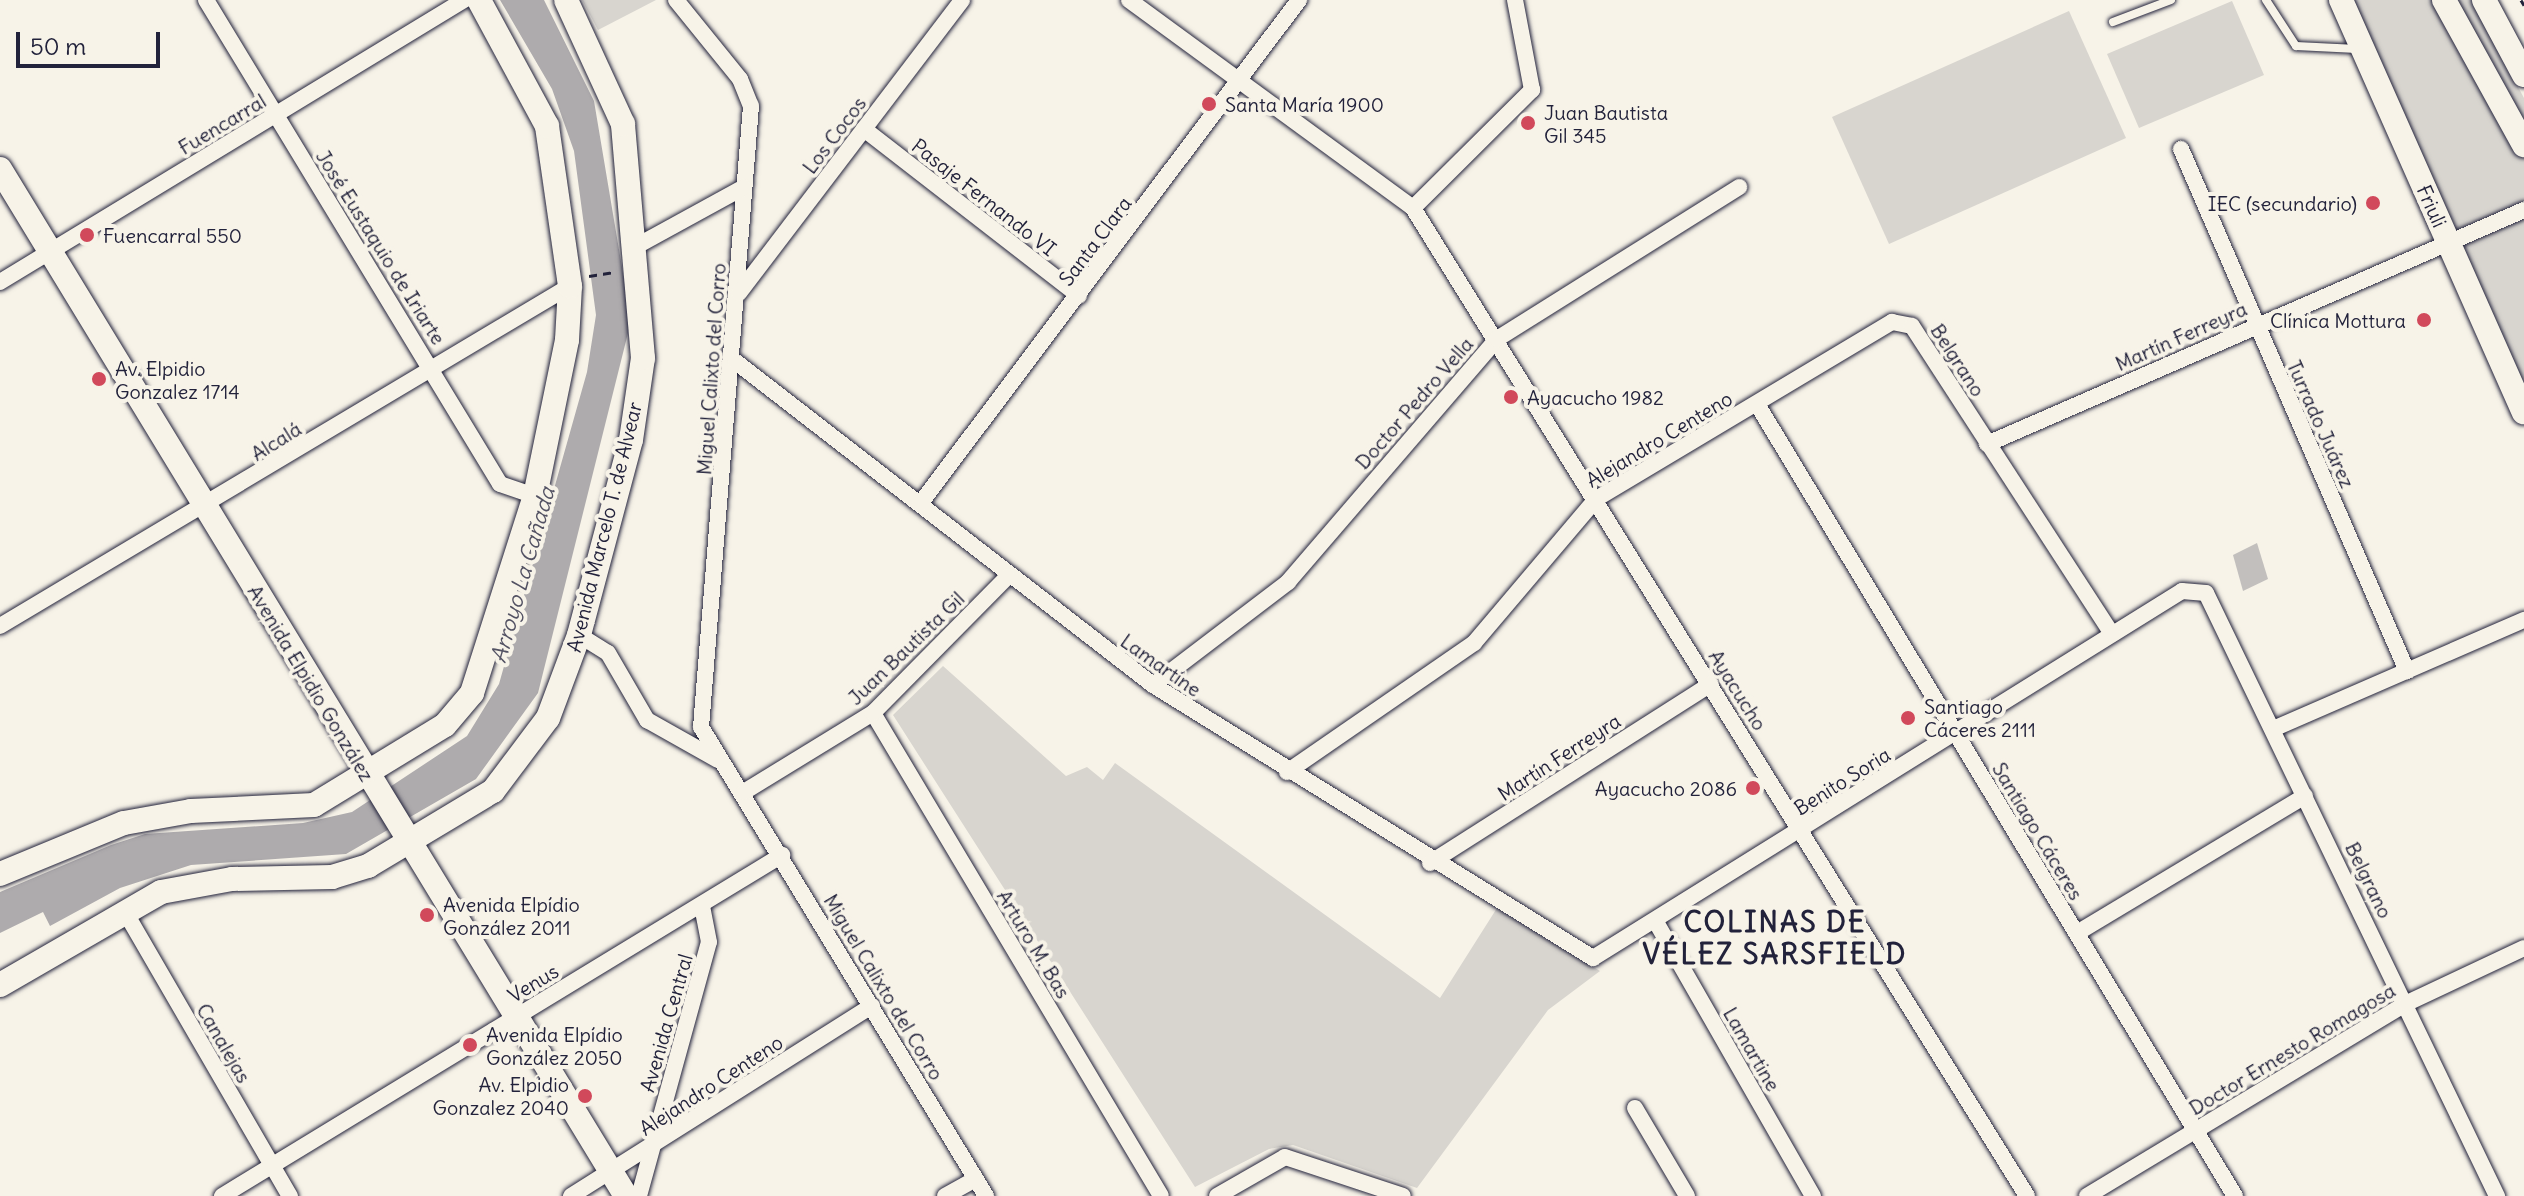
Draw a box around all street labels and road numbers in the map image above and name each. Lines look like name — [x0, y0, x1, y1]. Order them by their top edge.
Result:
street label: Fuencarral — [174, 88, 270, 160]
street label: Los Cocos — [797, 92, 871, 178]
street label: Pasaje Fernando VI — [907, 133, 1061, 261]
street label: José Eustaquio de Iriarte — [311, 145, 451, 349]
street label: Friuli — [2412, 181, 2452, 231]
street label: Santa Clara — [1054, 192, 1136, 290]
street label: Miguel Calixto del Corro — [692, 262, 730, 476]
street label: Martín Ferreyra — [2112, 296, 2250, 376]
street label: Belgrano — [1926, 319, 1990, 401]
street label: Doctor Pedro Vella — [1350, 332, 1478, 474]
street label: Turrado Juárez — [2282, 357, 2360, 491]
street label: Alejandro Centeno — [1582, 386, 1736, 492]
street label: Avenida Marcelo T. de Alvear — [561, 399, 647, 655]
street label: Alcalá — [246, 416, 306, 466]
street label: Avenida Elpidio González — [243, 581, 379, 785]
street label: Juan Bautista Gil — [843, 586, 969, 710]
street label: Lamartine — [1116, 629, 1206, 701]
street label: Ayacucho — [1704, 645, 1772, 735]
street label: Martín Ferreyra — [1493, 708, 1625, 806]
street label: Benito Soria — [1789, 742, 1895, 820]
street label: Santiago Cáceres — [1988, 758, 2088, 904]
street label: Belgrano — [2340, 838, 2398, 922]
street label: Arturo M. Bas — [992, 885, 1076, 1003]
street label: Miguel Calixto del Corro — [819, 890, 949, 1084]
street label: Avenida Central — [635, 951, 697, 1095]
street label: Venus — [503, 959, 563, 1007]
street label: Doctor Ernesto Romagosa — [2185, 978, 2399, 1120]
street label: Canalejas — [192, 999, 256, 1087]
street label: Lamartine — [1718, 1003, 1786, 1095]
street label: Alejandro Centeno — [635, 1030, 787, 1140]

